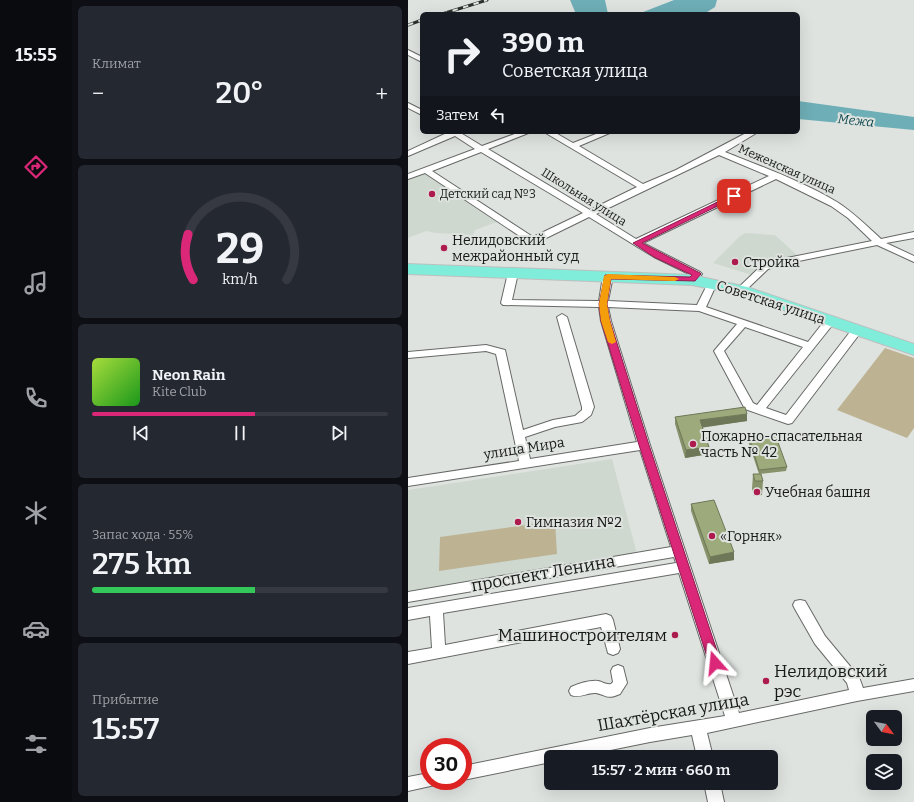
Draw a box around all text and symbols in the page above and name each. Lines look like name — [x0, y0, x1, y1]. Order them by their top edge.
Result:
text: 390 m — [502, 26, 584, 59]
icon: right — [436, 28, 488, 80]
text: 15:55 — [15, 44, 57, 66]
text: Климат — [92, 56, 141, 71]
text: Советская улица — [502, 60, 648, 82]
text: 20° — [215, 75, 264, 111]
text: − — [92, 80, 104, 107]
text: + — [375, 80, 388, 107]
icon: left — [487, 104, 509, 126]
text: Затем — [436, 106, 479, 124]
water label: Межа — [837, 111, 875, 130]
street label: Меженская улица — [736, 141, 838, 197]
icon: directions — [22, 153, 50, 181]
street label: Школьная улица — [539, 165, 629, 229]
pin — [717, 179, 751, 213]
icon: arrive — [723, 185, 745, 207]
place label: Детский сад №3 — [440, 187, 536, 201]
marker: Детский сад №3 — [427, 189, 437, 199]
text: 29 — [216, 224, 264, 274]
place label: Нелидовский межрайонный суд — [452, 232, 580, 265]
marker: Нелидовский межрайонный суд — [439, 243, 449, 253]
place label: Стройка — [743, 254, 800, 271]
marker: Стройка — [730, 257, 740, 267]
icon: music — [22, 269, 50, 297]
text: km/h — [222, 270, 258, 287]
street label: Советская улица — [714, 277, 828, 328]
text: Neon Rain — [152, 366, 225, 384]
icon: phone — [22, 384, 50, 412]
text: Kite Club — [152, 384, 206, 399]
icon: previous — [130, 422, 152, 444]
icon: pause — [229, 422, 251, 444]
icon: next — [328, 422, 350, 444]
place label: Пожарно-спасательная часть № 42 — [700, 428, 863, 461]
street label: улица Мира — [481, 434, 566, 463]
marker: Пожарно-спасательная часть № 42 — [688, 439, 698, 449]
place label: Учебная башня — [765, 484, 871, 501]
marker: Учебная башня — [752, 487, 762, 497]
icon: climate — [22, 499, 50, 527]
place label: Гимназия №2 — [526, 514, 622, 531]
marker: Гимназия №2 — [513, 517, 523, 527]
text: Запас хода · 55% — [92, 527, 193, 542]
place label: «Горняк» — [720, 528, 782, 545]
marker: «Горняк» — [707, 531, 717, 541]
text: 275 km — [92, 546, 192, 582]
street label: проспект Ленина — [469, 550, 617, 597]
icon: car — [22, 615, 50, 643]
place label: Машиностроителям — [498, 625, 667, 646]
marker: Машиностроителям — [670, 630, 680, 640]
position arrow — [694, 642, 736, 684]
place label: Нелидовский рэс — [774, 661, 888, 702]
marker: Нелидовский рэс — [761, 676, 771, 686]
street label: Шахтёрская улица — [596, 689, 751, 736]
text: Прибытие — [92, 692, 159, 707]
north arrow — [866, 710, 902, 746]
map controls — [866, 710, 902, 790]
text: 15:57 — [92, 711, 159, 747]
icon: filters — [22, 730, 50, 758]
speed limit sign: 30 — [420, 738, 472, 790]
button: layers — [866, 754, 902, 790]
text: 15:57 · 2 мин · 660 m — [592, 761, 730, 779]

